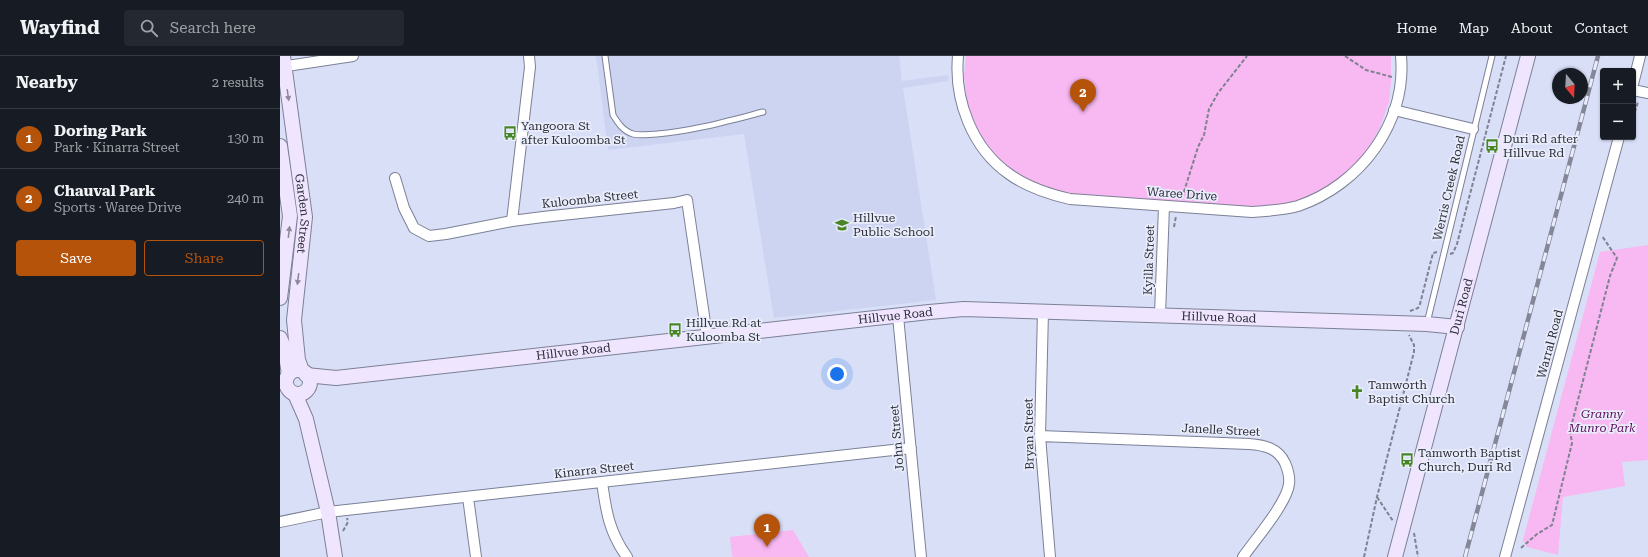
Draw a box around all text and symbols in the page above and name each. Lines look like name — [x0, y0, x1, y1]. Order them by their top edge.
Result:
search box — [124, 10, 404, 46]
text: Wayfind — [20, 16, 100, 39]
icon: search — [138, 17, 160, 39]
text: Search here — [170, 19, 256, 37]
text: Home — [1396, 20, 1437, 36]
text: Map — [1459, 20, 1489, 36]
text: About — [1511, 20, 1553, 36]
text: Contact — [1575, 20, 1628, 36]
north arrow — [1552, 68, 1588, 104]
map controls — [1600, 68, 1636, 140]
button: + — [1600, 68, 1636, 104]
text: Nearby — [16, 72, 78, 92]
text: 2 results — [212, 75, 264, 90]
pin: 2 — [1070, 79, 1096, 112]
one-way arrow — [285, 89, 291, 101]
button: − — [1600, 104, 1636, 140]
place label: Yangoora St after Kuloomba St — [521, 119, 626, 147]
text: Doring Park — [54, 122, 147, 140]
bus stop icon: Yangoora St after Kuloomba St — [502, 125, 518, 141]
text: 1 — [25, 131, 33, 146]
text: 130 m — [227, 131, 264, 146]
place label: Duri Rd after Hillvue Rd — [1503, 132, 1578, 160]
street label: Werris Creek Road — [1430, 134, 1468, 242]
bus stop icon: Duri Rd after Hillvue Rd — [1484, 138, 1500, 154]
text: Park · Kinarra Street — [54, 140, 180, 155]
street label: Garden Street — [292, 173, 312, 255]
text: Chauval Park — [54, 182, 155, 200]
street label: Waree Drive — [1146, 185, 1218, 203]
street label: Kuloomba Street — [541, 187, 639, 211]
text: 2 — [25, 191, 33, 206]
text: 240 m — [227, 191, 264, 206]
text: Sports · Waree Drive — [54, 200, 182, 215]
place label: Hillvue Public School — [853, 211, 934, 239]
school or university icon: Hillvue Public School — [834, 217, 850, 233]
street label: Kyilla Street — [1141, 224, 1157, 295]
one-way arrow — [286, 226, 292, 238]
button: Save — [16, 240, 136, 276]
button: Share — [144, 240, 264, 276]
one-way arrow — [295, 273, 301, 285]
street label: Duri Road — [1447, 277, 1476, 337]
street label: Hillvue Road — [857, 305, 934, 327]
street label: Warral Road — [1534, 308, 1566, 380]
street label: Hillvue Road — [1181, 309, 1257, 325]
place label: Hillvue Rd at Kuloomba St — [686, 316, 762, 344]
bus stop icon: Hillvue Rd at Kuloomba St — [667, 322, 683, 338]
street label: Hillvue Road — [535, 340, 612, 363]
your location — [827, 364, 847, 384]
place label: Tamworth Baptist Church — [1368, 378, 1455, 406]
church icon: Tamworth Baptist Church — [1349, 384, 1365, 400]
street label: Bryan Street — [1021, 397, 1037, 470]
street label: John Street — [887, 404, 907, 472]
park label: Granny Munro Park — [1568, 407, 1636, 435]
street label: Janelle Street — [1181, 421, 1261, 439]
place label: Tamworth Baptist Church, Duri Rd — [1418, 446, 1521, 474]
bus stop icon: Tamworth Baptist Church, Duri Rd — [1399, 452, 1415, 468]
street label: Kinarra Street — [553, 459, 635, 481]
pin: 1 — [754, 514, 780, 547]

